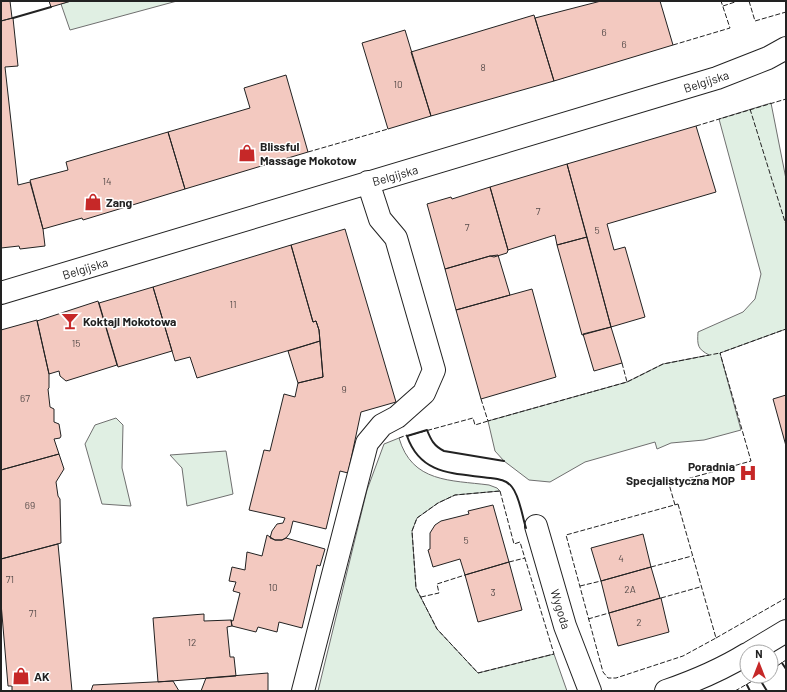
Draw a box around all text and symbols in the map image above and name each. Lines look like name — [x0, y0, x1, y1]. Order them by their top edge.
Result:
house number: 6 — [601, 26, 607, 38]
house number: 6 — [621, 38, 627, 50]
house number: 8 — [480, 61, 486, 73]
street label: Belgijska — [682, 67, 730, 95]
house number: 10 — [393, 78, 403, 90]
place label: Blissful Massage Mokotow — [260, 139, 357, 167]
shop icon: Blissful Massage Mokotow — [237, 143, 257, 163]
street label: Belgijska — [371, 162, 419, 188]
house number: 14 — [102, 175, 112, 187]
shop icon: Zang — [83, 192, 103, 212]
place label: Zang — [106, 195, 133, 209]
house number: 7 — [536, 205, 541, 217]
house number: 7 — [465, 221, 470, 233]
house number: 5 — [594, 224, 600, 236]
street label: Belgijska — [61, 254, 109, 282]
house number: 11 — [229, 298, 237, 310]
bar icon: Koktajl Mokotowa — [60, 311, 80, 331]
place label: Koktajl Mokotowa — [83, 314, 176, 328]
house number: 15 — [72, 337, 80, 349]
house number: 9 — [341, 383, 347, 395]
house number: 67 — [20, 392, 30, 404]
place label: Poradnia Specjalistyczna MOP — [626, 459, 735, 487]
hospital icon: Poradnia Specjalistyczna MOP — [738, 463, 758, 483]
house number: 69 — [25, 499, 35, 511]
house number: 5 — [463, 534, 469, 546]
house number: 4 — [618, 552, 624, 564]
house number: 71 — [6, 573, 14, 585]
house number: 10 — [268, 581, 278, 593]
house number: 2A — [624, 583, 636, 595]
house number: 3 — [490, 586, 496, 598]
street label: Wygoda — [548, 587, 574, 631]
house number: 71 — [29, 607, 37, 619]
house number: 2 — [636, 616, 642, 628]
house number: 12 — [188, 636, 196, 648]
north arrow — [739, 644, 779, 684]
text: N — [755, 647, 763, 660]
shop icon: AK — [11, 666, 31, 686]
place label: AK — [34, 669, 50, 683]

